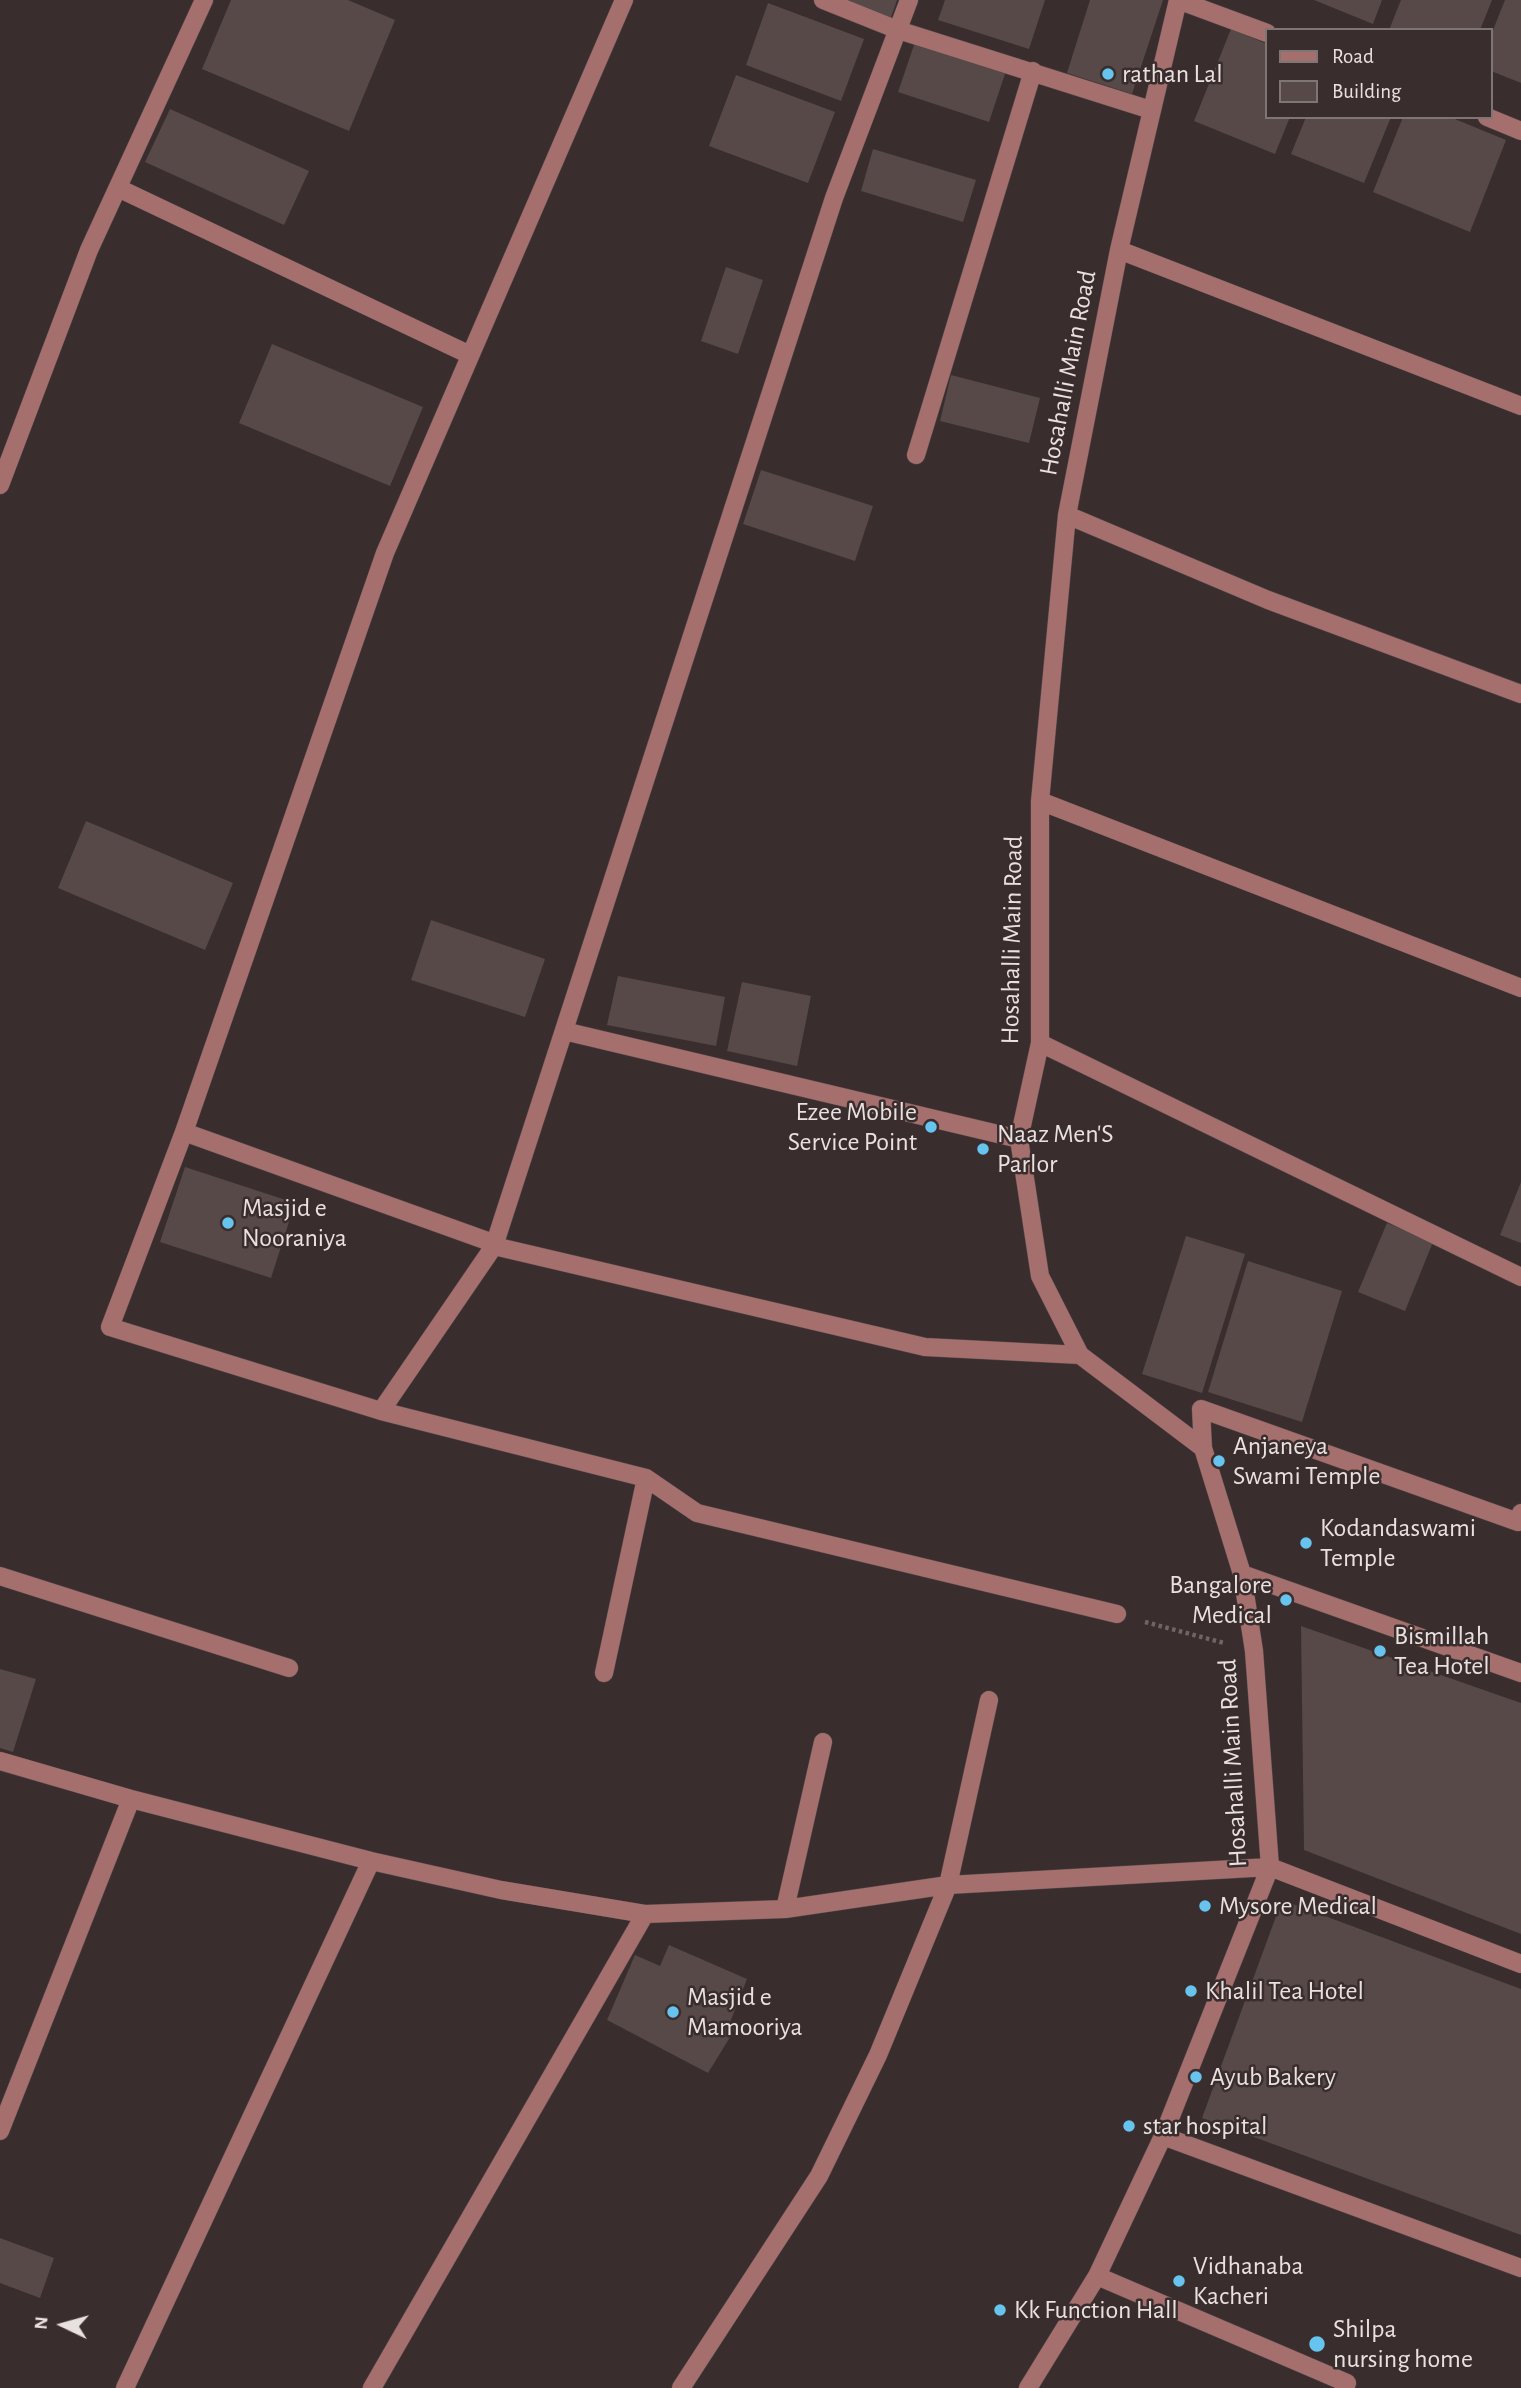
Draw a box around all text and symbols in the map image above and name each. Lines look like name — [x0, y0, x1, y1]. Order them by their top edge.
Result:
legend — [1266, 28, 1493, 119]
text: Road — [1332, 46, 1374, 67]
place label: rathan Lal — [1122, 58, 1223, 90]
marker: rathan Lal — [1100, 66, 1116, 82]
text: Building — [1332, 81, 1401, 102]
street label: Hosahalli Main Road — [1033, 268, 1103, 478]
street label: Hosahalli Main Road — [995, 835, 1029, 1045]
place label: Ezee Mobile Service Point — [788, 1096, 917, 1158]
place label: Naaz Men'S Parlor — [997, 1118, 1114, 1180]
marker: Ezee Mobile Service Point — [923, 1119, 939, 1135]
marker: Naaz Men'S Parlor — [975, 1141, 991, 1157]
place label: Masjid e Nooraniya — [242, 1192, 347, 1254]
marker: Masjid e Nooraniya — [220, 1215, 236, 1231]
place label: Anjaneya Swami Temple — [1233, 1430, 1380, 1492]
marker: Anjaneya Swami Temple — [1211, 1453, 1227, 1469]
place label: Kodandaswami Temple — [1320, 1512, 1476, 1574]
marker: Kodandaswami Temple — [1298, 1535, 1314, 1551]
place label: Bangalore Medical — [1169, 1569, 1272, 1630]
marker: Bangalore Medical — [1278, 1592, 1294, 1608]
place label: Bismillah Tea Hotel — [1394, 1620, 1490, 1682]
marker: Bismillah Tea Hotel — [1372, 1643, 1388, 1659]
street label: Hosahalli Main Road — [1212, 1658, 1254, 1868]
place label: Mysore Medical — [1219, 1890, 1377, 1922]
marker: Mysore Medical — [1197, 1898, 1213, 1914]
place label: Khalil Tea Hotel — [1205, 1975, 1364, 2007]
place label: Masjid e Mamooriya — [687, 1981, 802, 2042]
marker: Khalil Tea Hotel — [1183, 1983, 1199, 1999]
marker: Masjid e Mamooriya — [665, 2004, 681, 2020]
place label: Ayub Bakery — [1210, 2061, 1336, 2093]
marker: Ayub Bakery — [1188, 2069, 1204, 2085]
place label: star hospital — [1143, 2110, 1268, 2142]
marker: star hospital — [1121, 2118, 1137, 2134]
place label: Vidhanaba Kacheri — [1193, 2250, 1303, 2312]
marker: Vidhanaba Kacheri — [1171, 2273, 1187, 2289]
north arrow — [28, 2290, 98, 2360]
place label: Kk Function Hall — [1014, 2294, 1178, 2326]
marker: Kk Function Hall — [992, 2302, 1008, 2318]
place label: Shilpa nursing home — [1333, 2313, 1473, 2374]
text: N — [32, 2316, 52, 2331]
marker: Shilpa nursing home — [1307, 2334, 1327, 2354]

